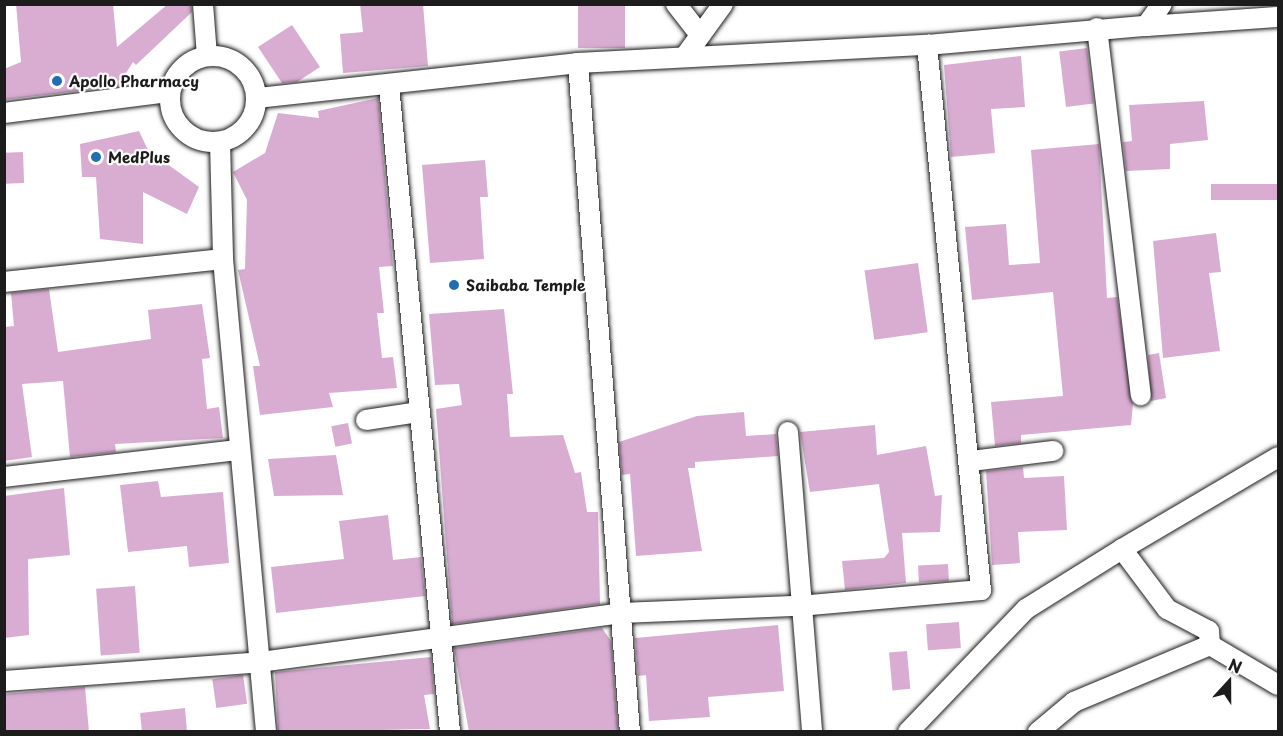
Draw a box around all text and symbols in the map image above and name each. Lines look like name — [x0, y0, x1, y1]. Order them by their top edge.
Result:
place label: Apollo Pharmacy — [69, 72, 200, 90]
marker: Apollo Pharmacy — [50, 74, 64, 88]
place label: MedPlus — [108, 148, 170, 166]
marker: MedPlus — [89, 150, 103, 164]
place label: Saibaba Temple — [466, 276, 585, 294]
marker: Saibaba Temple — [447, 278, 461, 292]
north arrow — [1199, 652, 1259, 712]
text: N — [1225, 652, 1246, 679]

